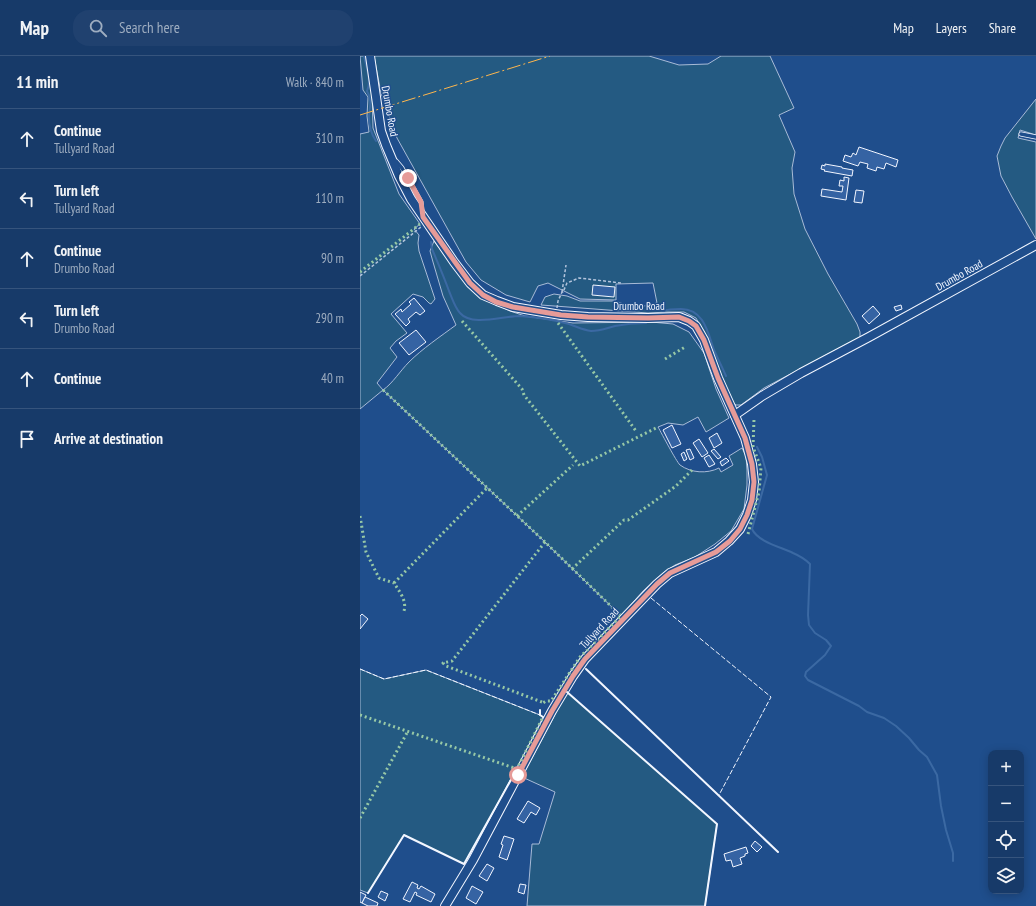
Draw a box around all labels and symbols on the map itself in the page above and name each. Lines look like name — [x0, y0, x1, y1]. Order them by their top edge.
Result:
street label: Drumbo Road — [379, 84, 401, 138]
route end — [399, 169, 417, 187]
street label: Drumbo Road — [933, 256, 985, 294]
street label: Drumbo Road — [613, 299, 665, 313]
street label: Tullyard Road — [576, 604, 622, 652]
route start — [509, 766, 527, 784]

